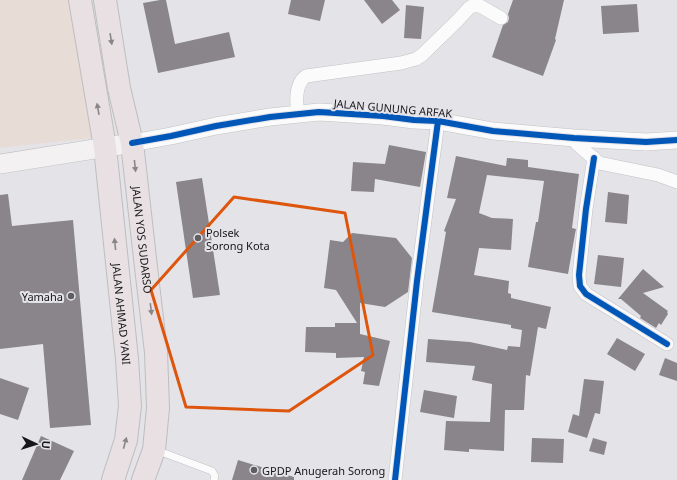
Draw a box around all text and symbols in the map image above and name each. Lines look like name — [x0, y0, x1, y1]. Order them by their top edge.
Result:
one-way arrow — [109, 32, 115, 45]
street label: JALAN GUNUNG ARFAK — [332, 95, 453, 121]
one-way arrow — [95, 102, 101, 115]
one-way arrow — [131, 160, 138, 172]
street label: JALAN YOS SUDARSO — [129, 184, 157, 294]
place label: Polsek Sorong Kota — [206, 225, 270, 253]
marker: Polsek Sorong Kota — [193, 233, 203, 243]
one-way arrow — [112, 238, 118, 250]
street label: JALAN AHMAD YANI — [110, 262, 135, 365]
place label: Yamaha — [22, 289, 63, 304]
marker: Yamaha — [66, 291, 76, 301]
one-way arrow — [148, 303, 154, 315]
north arrow — [16, 424, 56, 464]
one-way arrow — [122, 437, 128, 449]
text: U — [39, 440, 54, 449]
place label: GPDP Anugerah Sorong — [262, 463, 385, 478]
marker: GPDP Anugerah Sorong — [249, 465, 259, 475]

